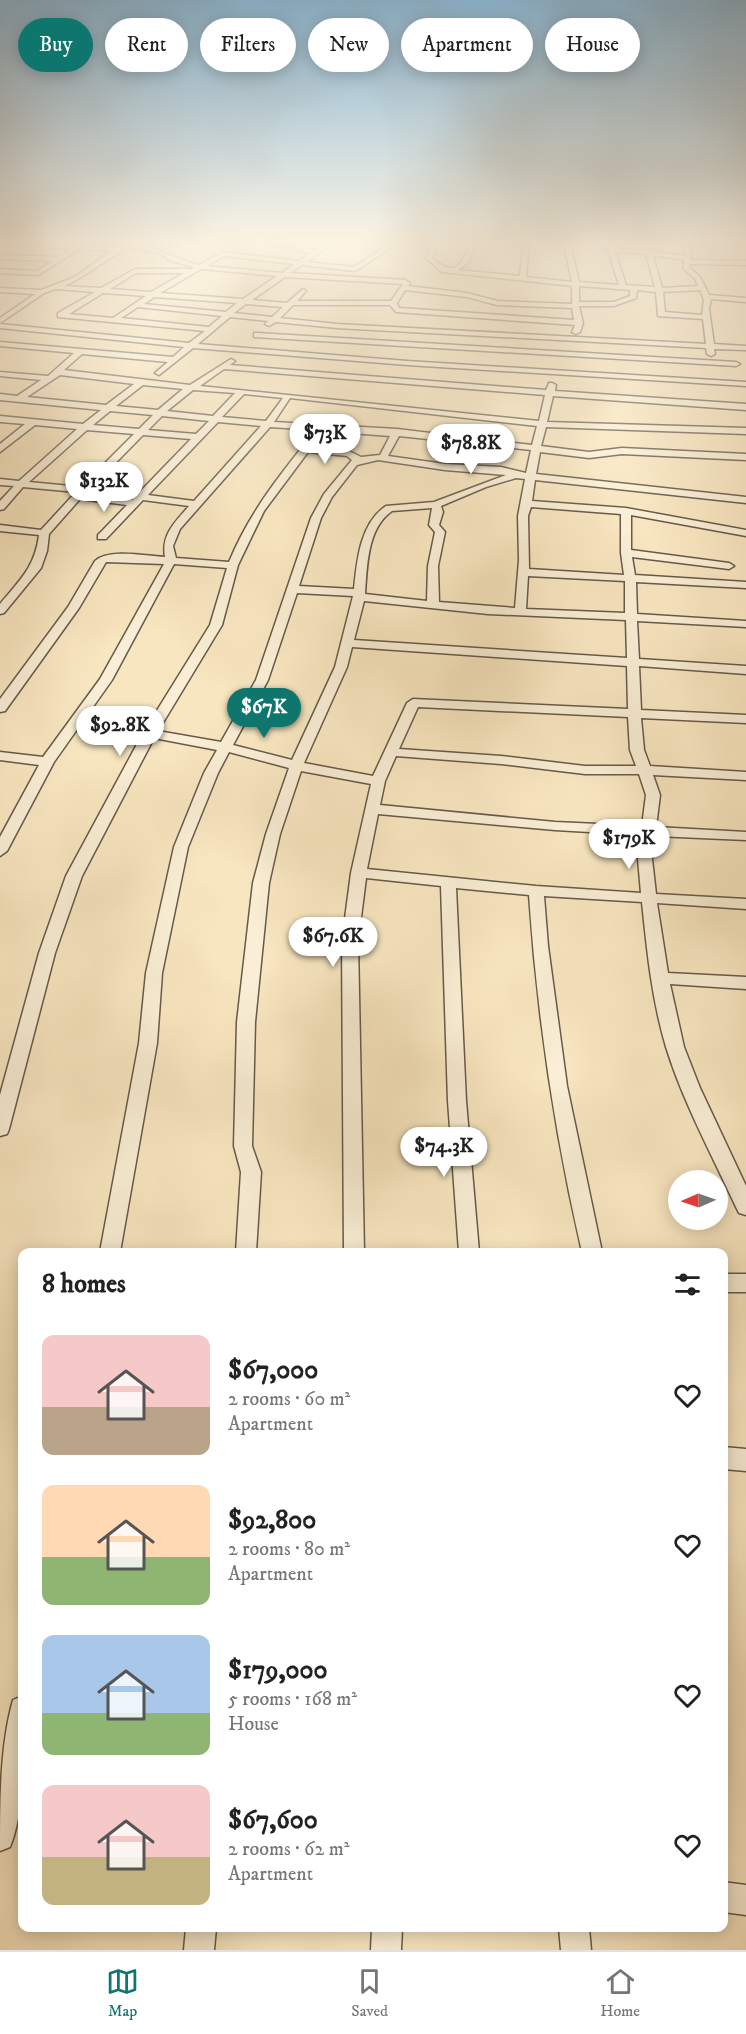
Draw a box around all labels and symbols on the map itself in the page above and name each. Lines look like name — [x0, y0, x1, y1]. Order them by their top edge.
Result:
pin: $73K — [289, 414, 361, 465]
pin: $78.8K — [422, 424, 520, 475]
pin: $132K — [62, 462, 146, 513]
pin: $67K — [228, 688, 300, 739]
pin: $92.8K — [71, 706, 169, 757]
pin: $179K — [587, 819, 671, 870]
pin: $67.6K — [284, 917, 382, 968]
pin: $74.3K — [395, 1127, 493, 1178]
north arrow — [668, 1170, 728, 1230]

